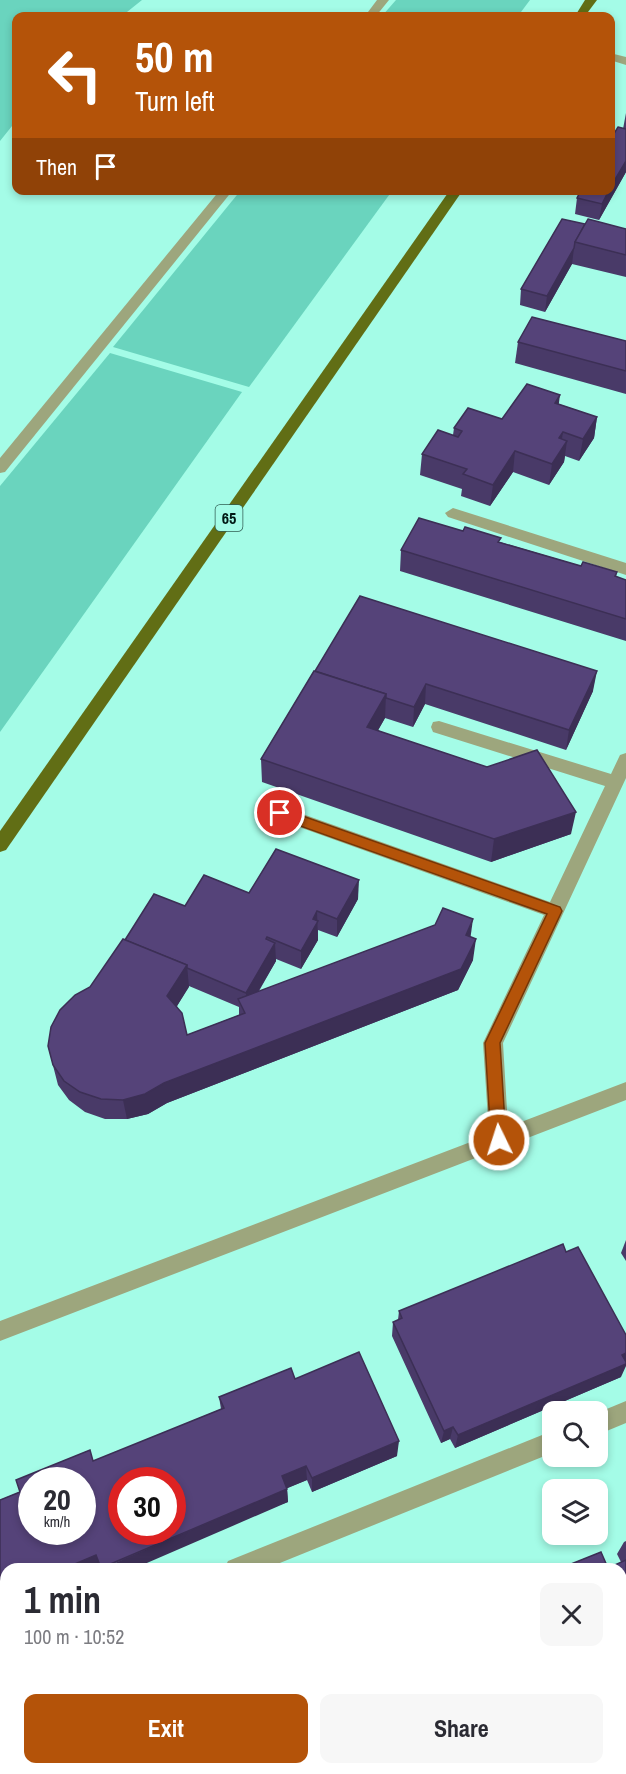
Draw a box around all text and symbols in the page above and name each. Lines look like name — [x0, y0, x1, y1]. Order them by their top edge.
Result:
text: 50 m — [135, 29, 214, 85]
icon: left — [36, 36, 114, 114]
text: Turn left — [135, 83, 214, 119]
icon: arrive — [89, 150, 122, 183]
text: Then — [36, 152, 77, 182]
road number: 65 — [216, 505, 242, 531]
pin — [254, 787, 305, 838]
icon: arrive — [263, 796, 296, 829]
position arrow — [467, 1108, 531, 1172]
map controls — [542, 1401, 608, 1545]
button: search — [542, 1401, 608, 1467]
speed limit sign: 30 — [108, 1467, 186, 1545]
text: 20 — [43, 1479, 71, 1519]
button: layers — [542, 1479, 608, 1545]
text: km/h — [44, 1511, 70, 1532]
text: 1 min — [24, 1576, 101, 1624]
button: close — [540, 1583, 603, 1646]
text: 100 m · 10:52 — [24, 1623, 124, 1650]
button: Exit — [24, 1694, 308, 1763]
button: Share — [320, 1694, 603, 1763]

